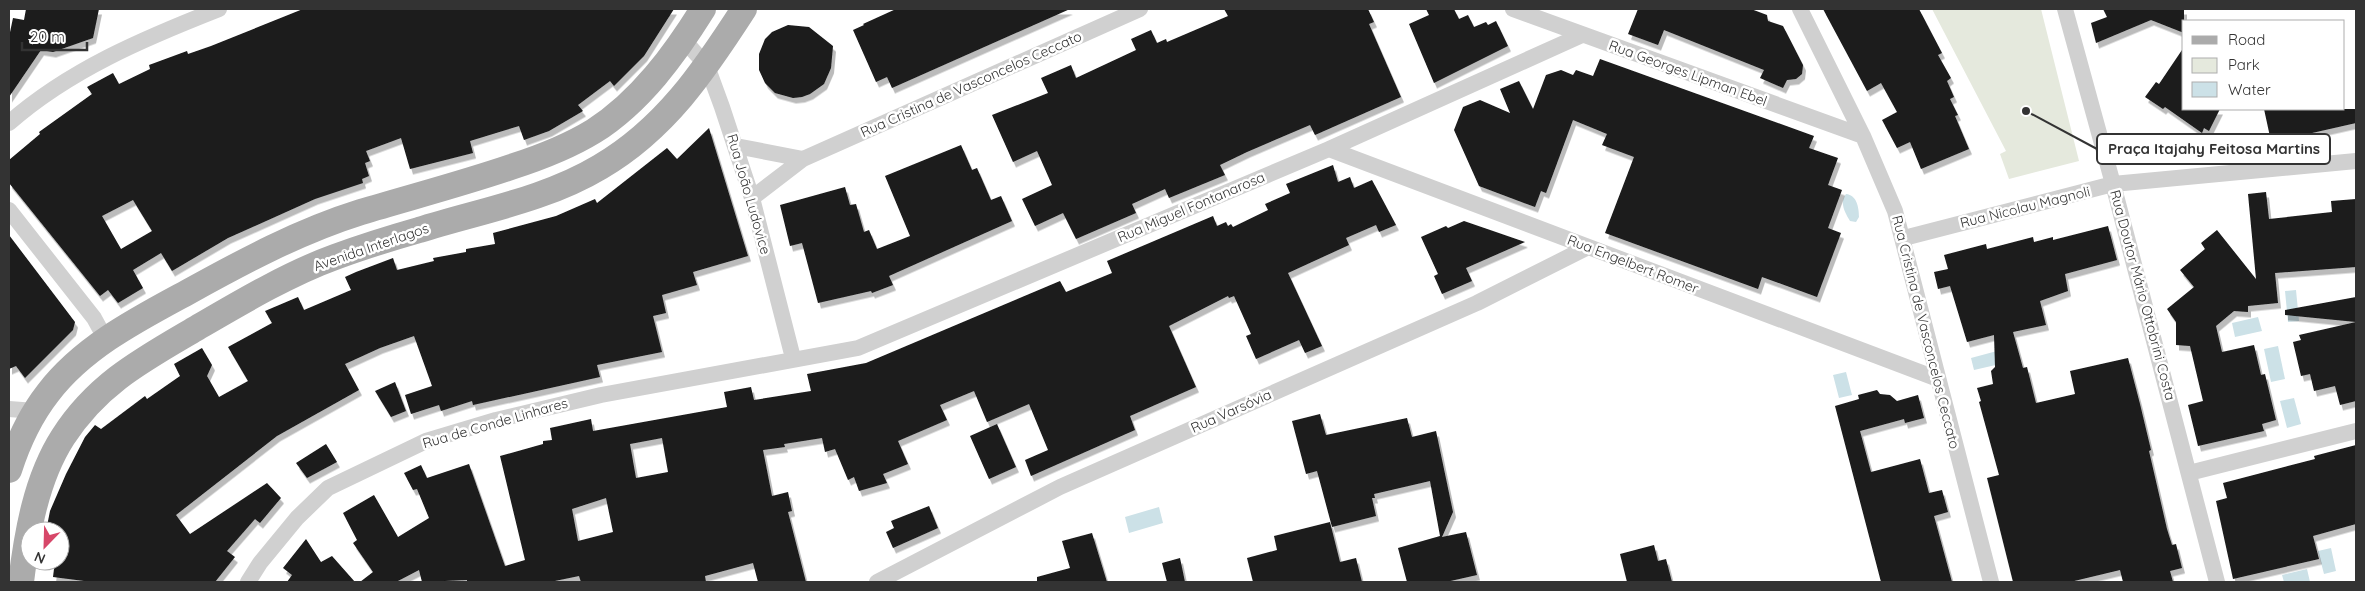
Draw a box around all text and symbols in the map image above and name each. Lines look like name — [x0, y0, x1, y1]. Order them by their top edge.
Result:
scale bar — [22, 20, 88, 52]
legend — [2182, 20, 2345, 110]
text: 20 m — [30, 27, 65, 46]
street label: Rua Cristina de Vasconcelos Ceccato — [858, 27, 1084, 141]
text: Road — [2228, 30, 2265, 49]
street label: Rua Georges Lipman Ebel — [1606, 36, 1770, 110]
text: Park — [2228, 55, 2260, 74]
text: Water — [2228, 80, 2271, 99]
street label: Rua João Ludovice — [723, 132, 775, 256]
callout: Praça Itajahy Feitosa Martins — [2097, 134, 2330, 164]
text: Praça Itajahy Feitosa Martins — [2108, 139, 2320, 158]
street label: Rua Miguel Fontanarosa — [1115, 168, 1267, 246]
street label: Rua Nicolau Magnoli — [1958, 182, 2092, 232]
street label: Rua Doutor Mário Ottobrini Costa — [2106, 188, 2180, 402]
street label: Rua Cristina de Vasconcelos Ceccato — [1888, 213, 1964, 451]
street label: Avenida Interlagos — [311, 219, 431, 275]
street label: Rua Engelbert Romer — [1565, 231, 1702, 298]
street label: Rua Varsóvia — [1188, 385, 1274, 437]
street label: Rua de Conde Linhares — [420, 394, 570, 452]
north arrow — [20, 521, 70, 571]
text: N — [32, 548, 48, 568]

